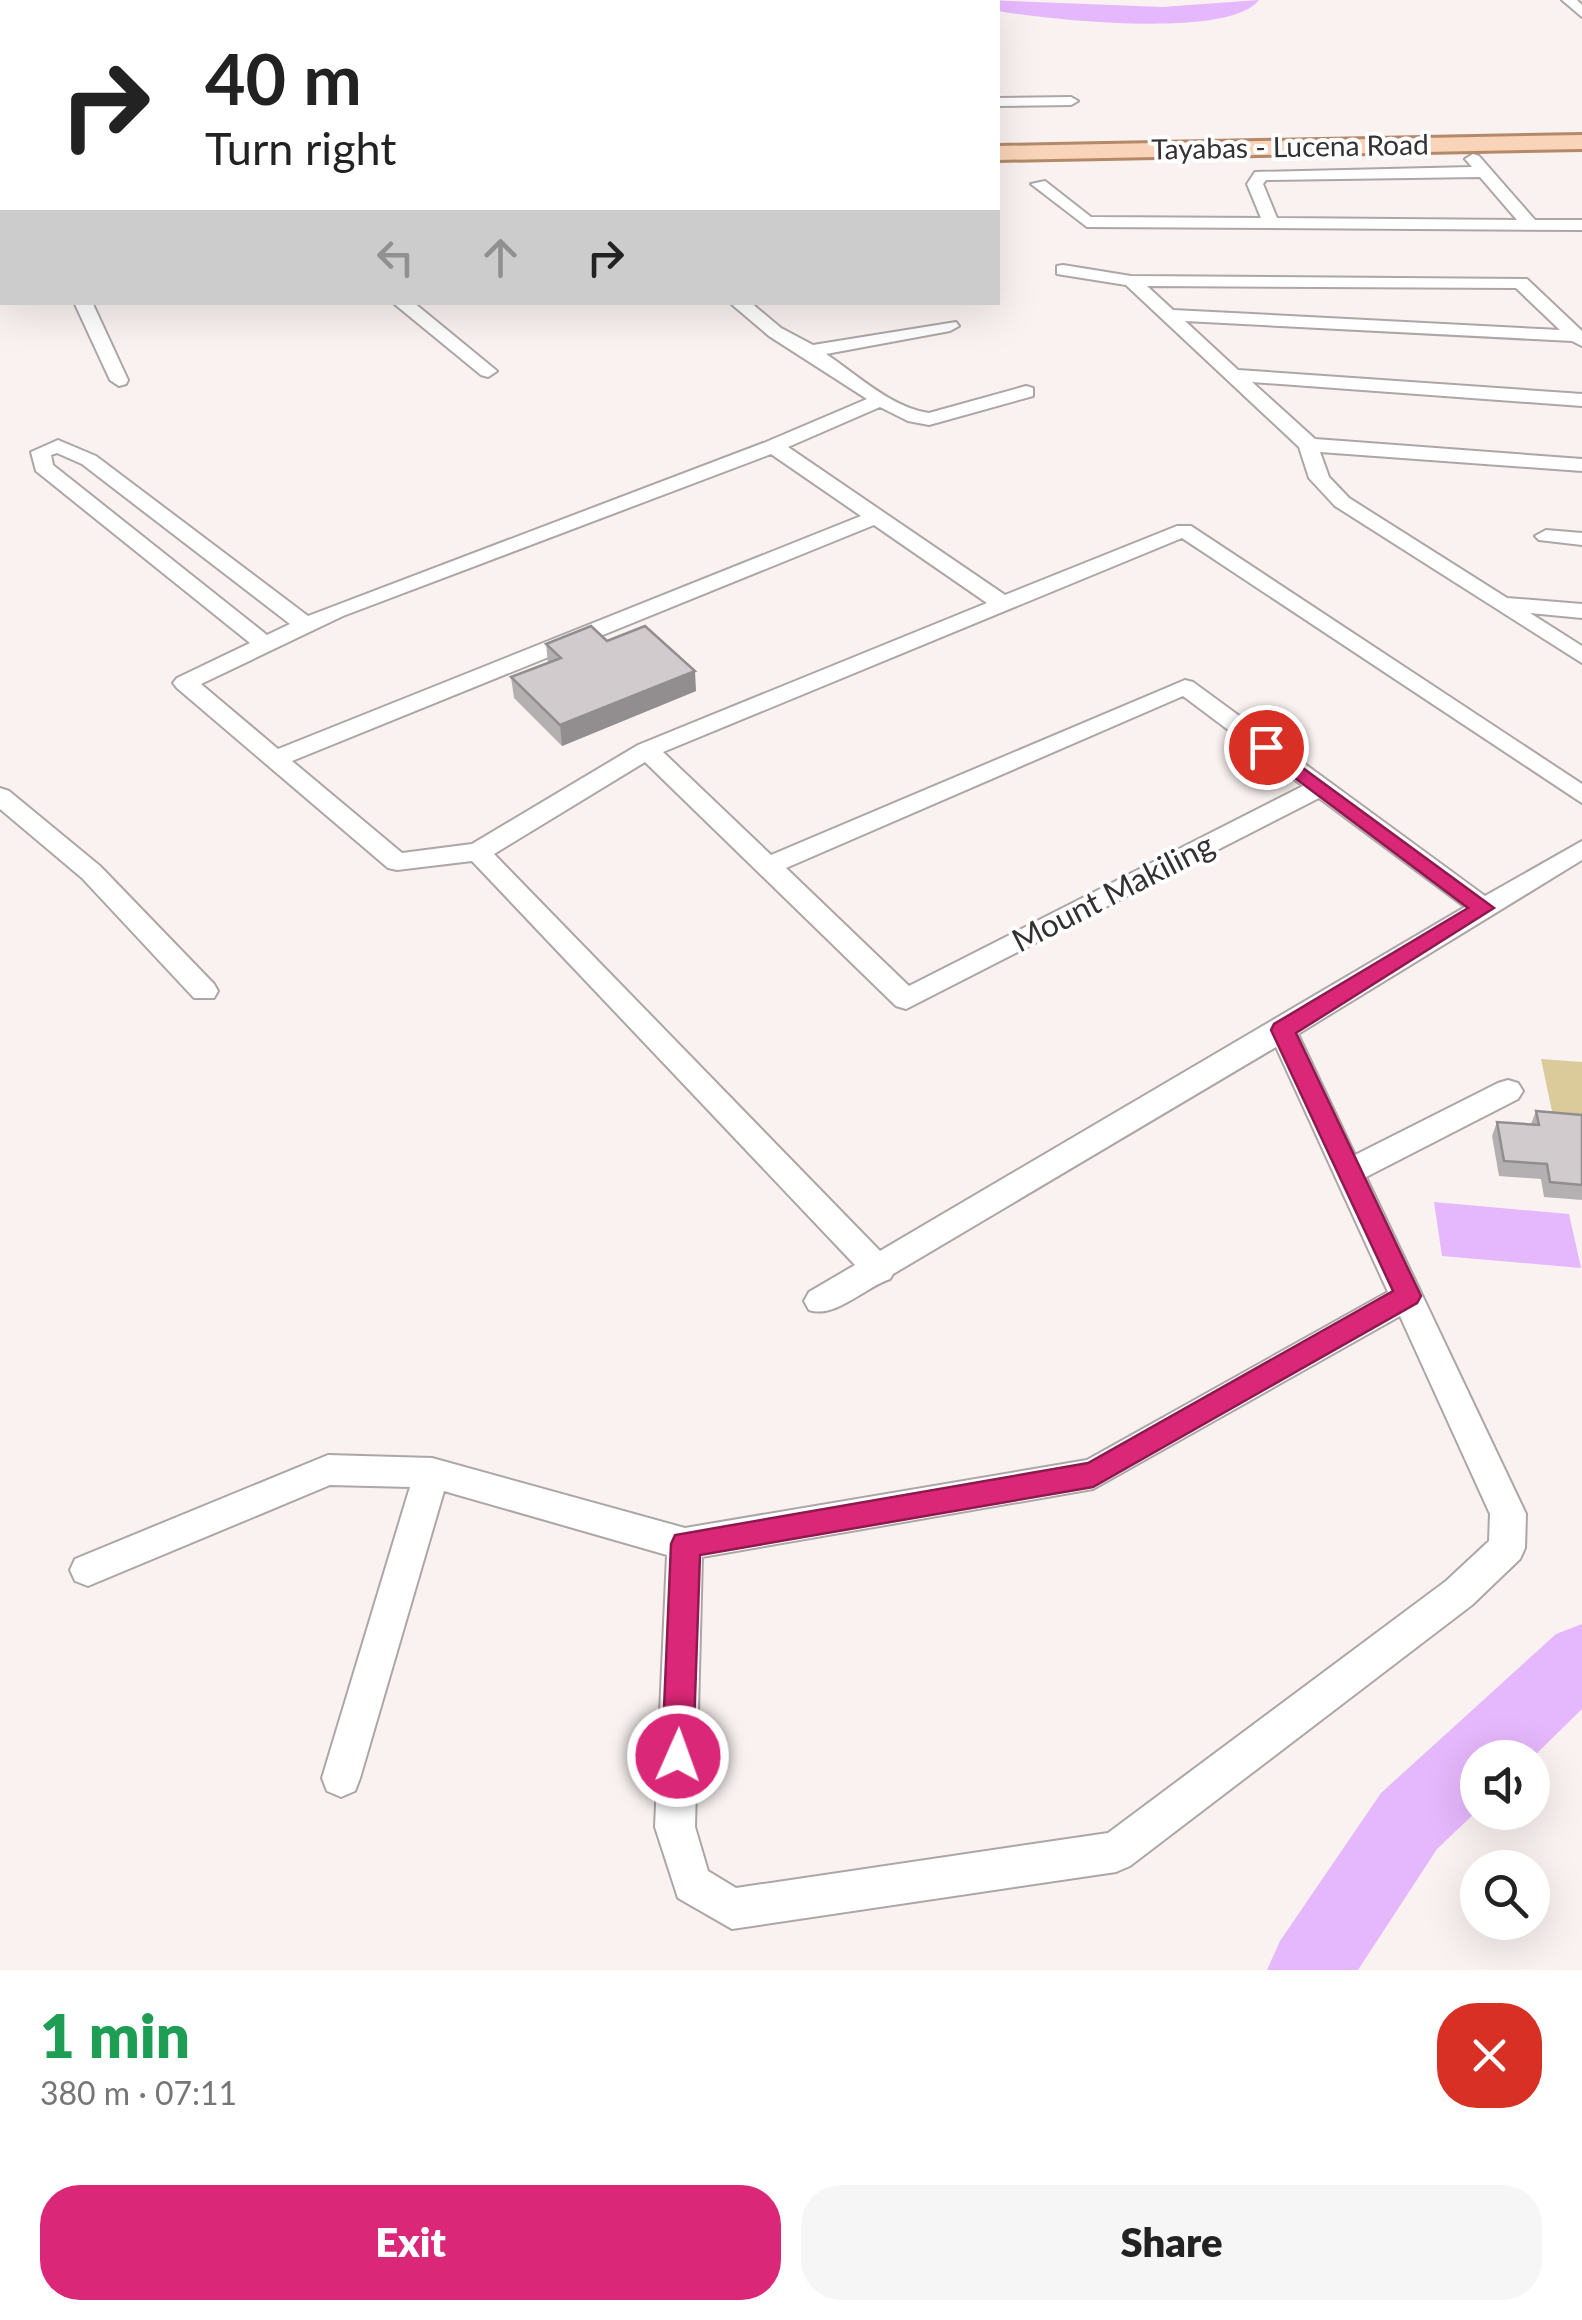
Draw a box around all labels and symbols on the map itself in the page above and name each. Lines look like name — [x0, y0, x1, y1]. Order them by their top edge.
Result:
street label: Tayabas - Lucena Road — [1151, 127, 1429, 165]
pin — [1224, 705, 1309, 790]
street label: Mount Makiling — [1005, 824, 1220, 959]
position arrow — [626, 1704, 730, 1808]

